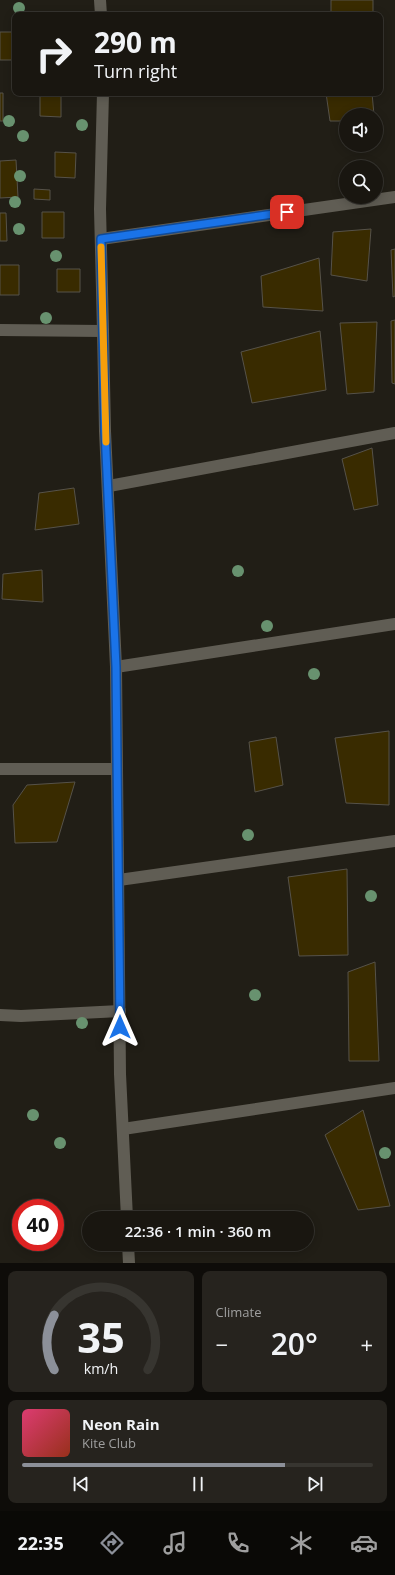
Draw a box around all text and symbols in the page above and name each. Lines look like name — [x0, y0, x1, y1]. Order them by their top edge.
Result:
text: 290 m — [94, 23, 177, 61]
icon: right — [28, 28, 80, 80]
text: Turn right — [94, 59, 177, 83]
map controls — [339, 108, 383, 204]
button: sound — [339, 108, 383, 152]
button: search — [339, 160, 383, 204]
pin — [270, 195, 304, 229]
icon: arrive — [276, 201, 298, 223]
position arrow — [99, 1006, 141, 1048]
speed limit sign: 40 — [12, 1199, 64, 1251]
text: 22:36 · 1 min · 360 m — [125, 1221, 271, 1241]
text: Climate — [216, 1303, 261, 1321]
text: 35 — [77, 1308, 125, 1364]
text: 20° — [271, 1323, 318, 1364]
text: − — [216, 1329, 228, 1359]
text: + — [360, 1329, 373, 1359]
text: km/h — [83, 1358, 118, 1377]
text: Neon Rain — [82, 1414, 160, 1434]
text: Kite Club — [82, 1434, 136, 1452]
icon: previous — [70, 1473, 92, 1495]
icon: pause — [187, 1473, 209, 1495]
icon: next — [304, 1473, 326, 1495]
icon: directions — [98, 1529, 126, 1557]
icon: music — [161, 1529, 189, 1557]
icon: phone — [224, 1529, 252, 1557]
icon: climate — [287, 1529, 315, 1557]
icon: car — [350, 1529, 378, 1557]
text: 22:35 — [17, 1531, 64, 1555]

